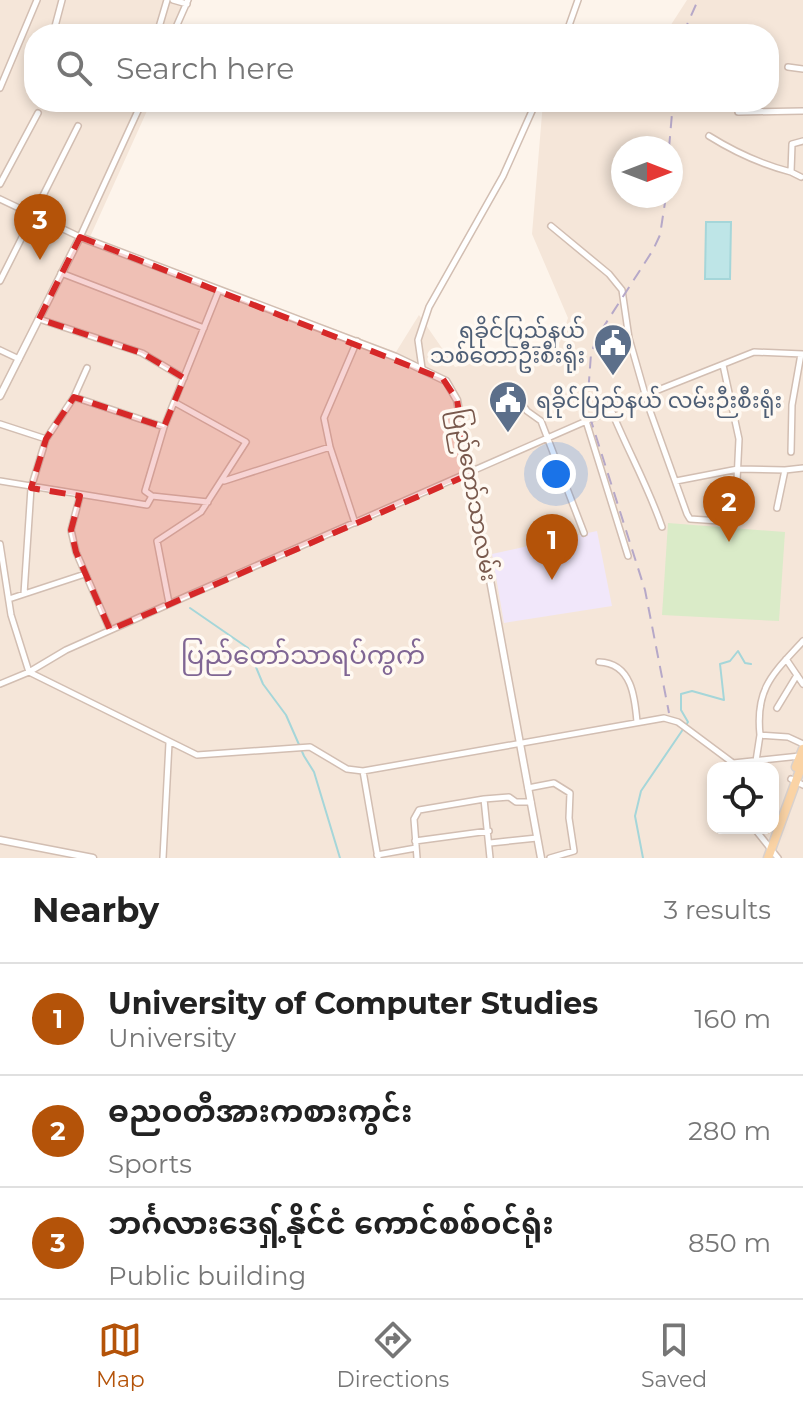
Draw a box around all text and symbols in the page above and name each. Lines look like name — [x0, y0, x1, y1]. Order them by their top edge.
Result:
search box — [24, 24, 779, 112]
icon: search — [52, 46, 96, 90]
text: Search here — [116, 50, 294, 87]
north arrow — [611, 136, 683, 208]
pin: 3 — [14, 194, 66, 260]
place label: ရခိုင်ပြည်နယ် သစ်တောဦးစီးရုံး — [430, 315, 585, 373]
public building icon: ရခိုင်ပြည်နယ် သစ်တောဦးစီးရုံး — [592, 322, 634, 377]
public building icon: ရခိုင်ပြည်နယ် လမ်းဉီးစီးရုံး — [487, 379, 529, 434]
place label: ရခိုင်ပြည်နယ် လမ်းဉီးစီးရုံး — [536, 385, 782, 418]
street label: ပြည်တော်သာလမ်း — [442, 406, 504, 584]
your location — [536, 454, 576, 494]
pin: 2 — [703, 476, 755, 542]
pin: 1 — [526, 514, 578, 580]
district label: ပြည်တော်သာရပ်ကွက် — [181, 638, 425, 676]
map controls — [707, 762, 779, 834]
button: locate — [707, 762, 779, 834]
text: Nearby — [32, 889, 159, 931]
text: 3 results — [664, 894, 771, 926]
text: University of Computer Studies — [108, 985, 598, 1022]
text: 1 — [53, 1003, 63, 1035]
text: 160 m — [694, 1003, 771, 1035]
text: University — [108, 1022, 236, 1054]
text: ဓညဝတီအားကစားကွင်း — [108, 1093, 413, 1130]
text: 2 — [50, 1115, 66, 1147]
text: 280 m — [688, 1115, 771, 1147]
text: Sports — [108, 1148, 192, 1180]
text: ဘင်္ဂလားဒေရှ့်နိုင်ငံ ကောင်စစ်ဝင်ရုံး — [108, 1205, 554, 1242]
text: 3 — [50, 1227, 66, 1259]
text: 850 m — [688, 1227, 771, 1259]
text: Public building — [108, 1260, 306, 1292]
tab: Map — [96, 1318, 145, 1393]
tab: Directions — [337, 1318, 449, 1393]
tab: Saved — [641, 1318, 707, 1393]

